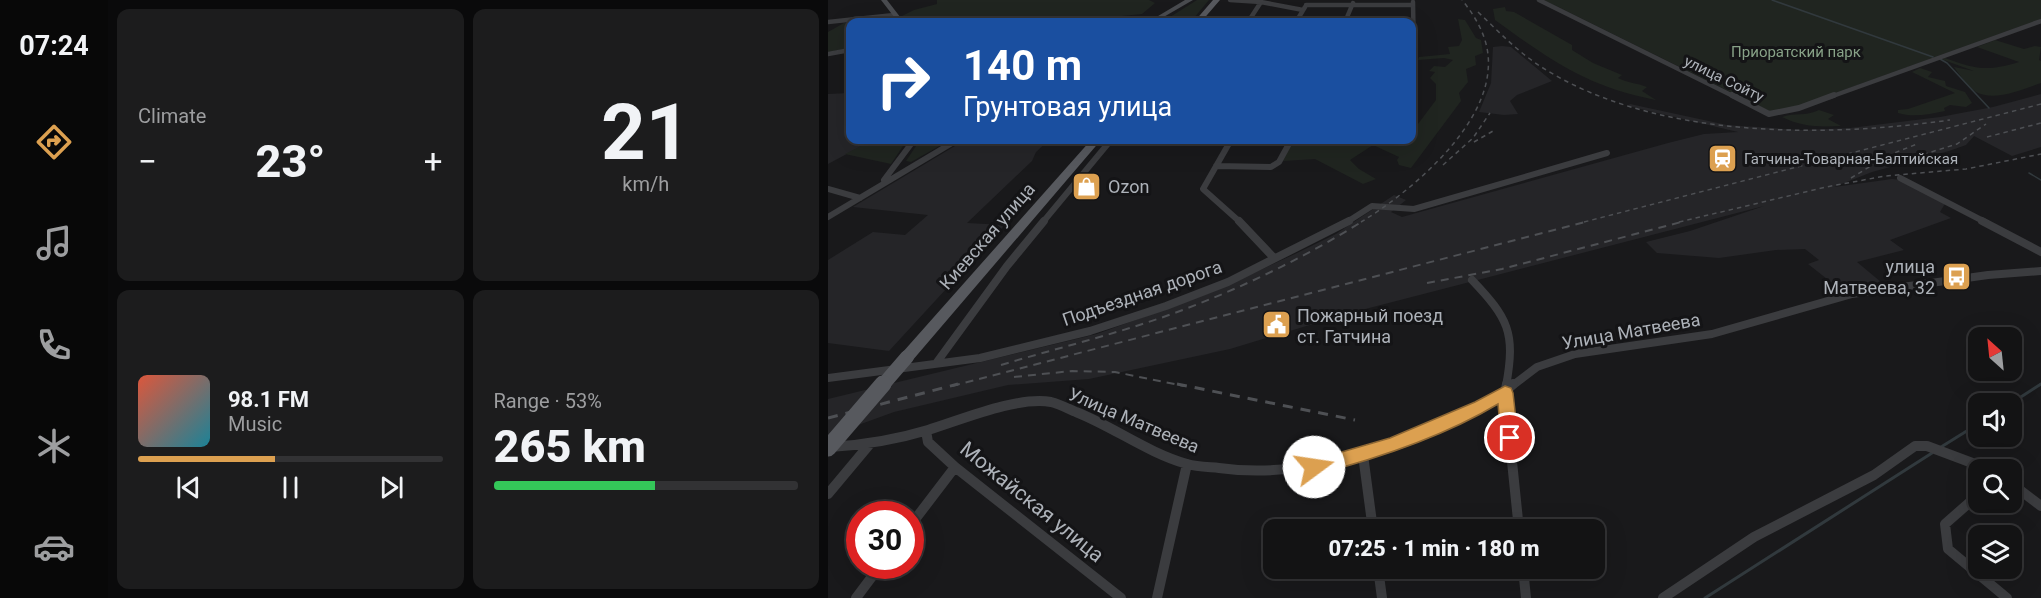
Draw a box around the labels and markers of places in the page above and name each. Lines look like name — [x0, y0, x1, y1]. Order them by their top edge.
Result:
station icon: Гатчина-Товарная-Балтийская — [1707, 143, 1739, 175]
place label: Гатчина-Товарная-Балтийская — [1744, 150, 1958, 168]
shop icon: Ozon — [1071, 170, 1103, 202]
place label: Ozon — [1108, 176, 1149, 197]
place label: улица Матвеева, 32 — [1823, 256, 1935, 298]
bus stop icon: улица Матвеева, 32 — [1940, 260, 1972, 292]
place label: Пожарный поезд ст. Гатчина — [1297, 305, 1443, 347]
public building icon: Пожарный поезд ст. Гатчина — [1260, 309, 1292, 341]
pin — [1484, 412, 1535, 463]

